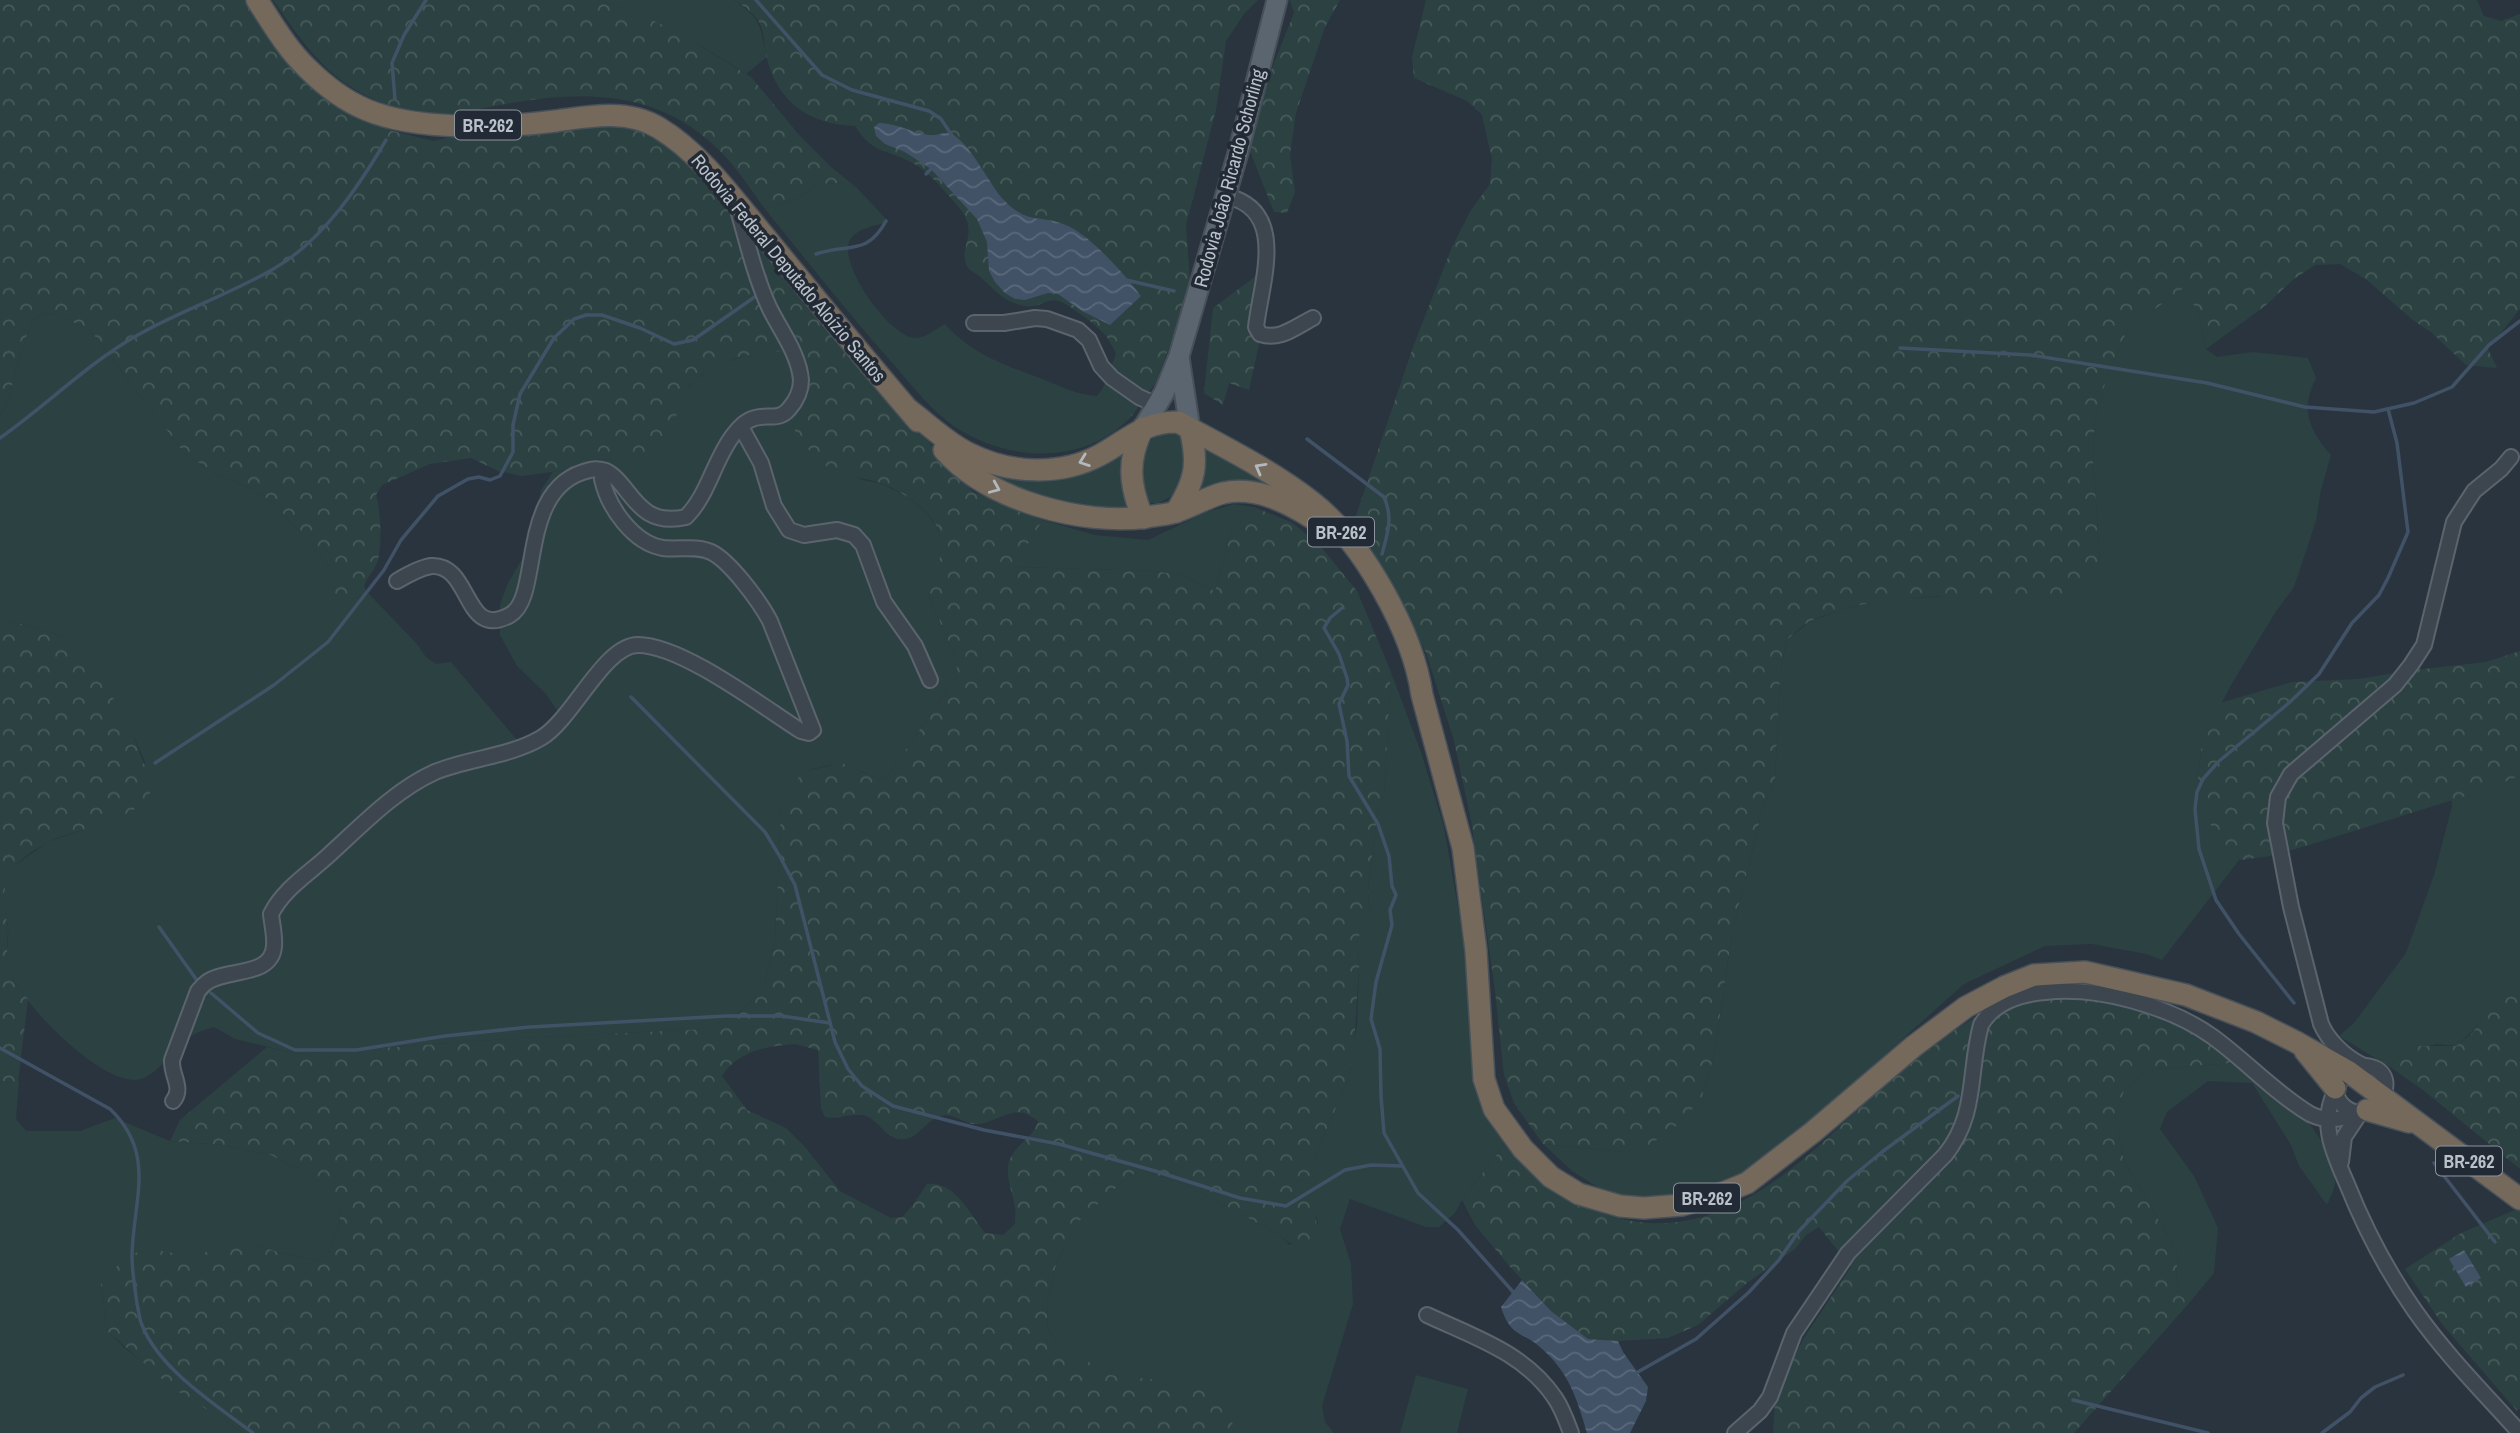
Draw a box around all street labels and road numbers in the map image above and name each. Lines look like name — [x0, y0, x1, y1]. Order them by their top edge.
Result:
street label: Rodovia João Ricardo Schorling — [1187, 66, 1271, 290]
road number: BR-262 — [455, 110, 521, 140]
street label: Rodovia Federal Deputado Aloízio Santos — [686, 148, 892, 388]
road number: BR-262 — [1308, 518, 1374, 546]
road number: BR-262 — [2436, 1146, 2502, 1176]
road number: BR-262 — [1674, 1184, 1740, 1212]

